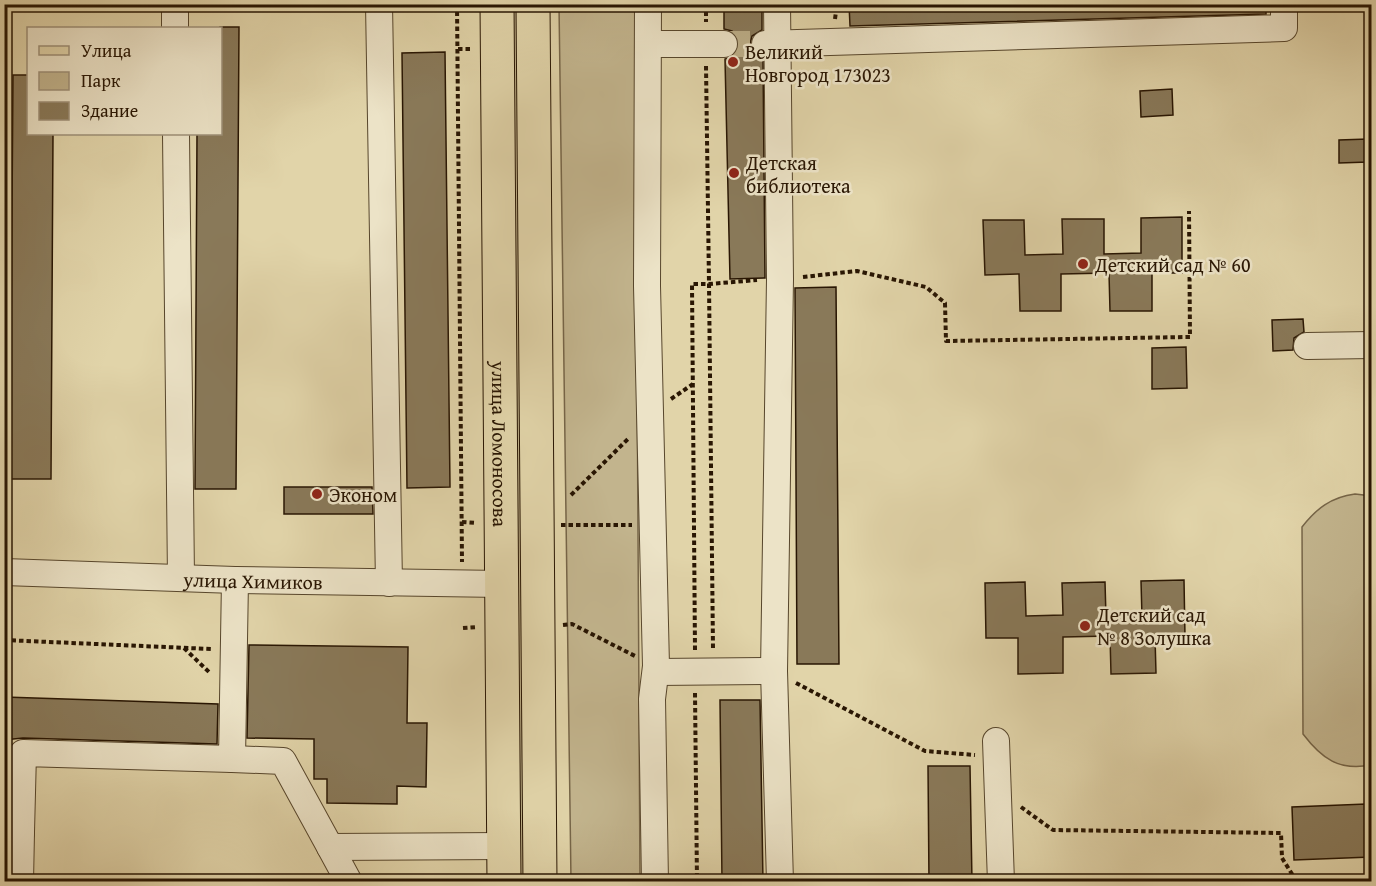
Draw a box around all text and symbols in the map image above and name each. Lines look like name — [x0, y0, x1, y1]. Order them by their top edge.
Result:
legend — [27, 27, 222, 135]
text: Улица — [81, 37, 132, 64]
place label: Великий Новгород 173023 — [745, 37, 891, 89]
marker: Великий Новгород 173023 — [726, 55, 740, 69]
text: Парк — [81, 67, 121, 94]
text: Здание — [81, 97, 138, 124]
place label: Детская библиотека — [745, 148, 851, 200]
marker: Детская библиотека — [727, 166, 741, 180]
place label: Детский сад № 60 — [1094, 250, 1251, 279]
marker: Детский сад № 60 — [1076, 257, 1090, 271]
street label: улица Ломоносова — [485, 360, 516, 528]
place label: Эконом — [329, 480, 397, 509]
marker: Эконом — [310, 487, 324, 501]
street label: улица Химиков — [182, 564, 323, 596]
place label: Детский сад № 8 Золушка — [1096, 600, 1212, 652]
marker: Детский сад № 8 Золушка — [1078, 619, 1092, 633]

